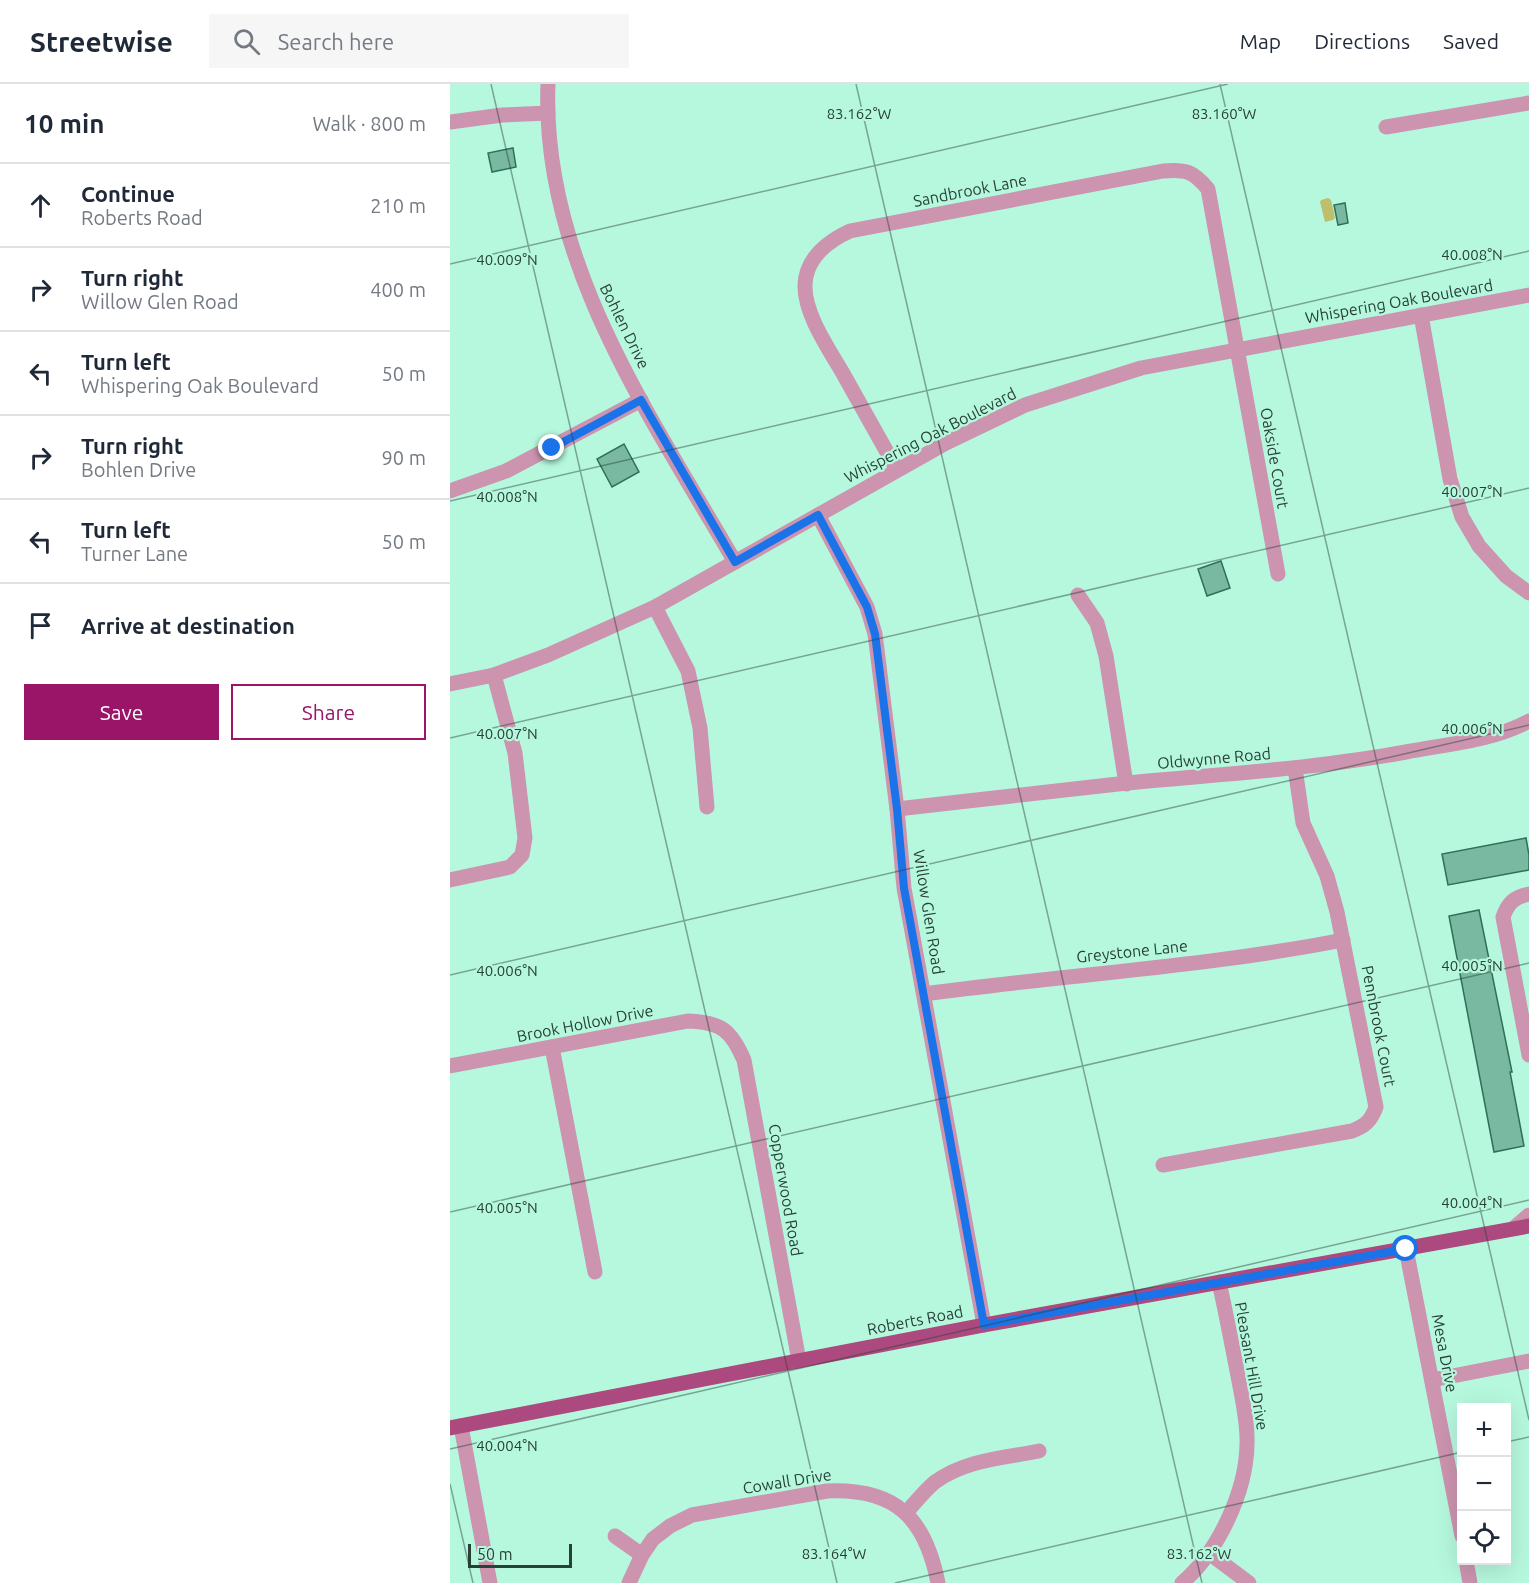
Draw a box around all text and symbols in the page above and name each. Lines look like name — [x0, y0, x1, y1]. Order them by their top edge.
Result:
search box — [209, 14, 629, 68]
icon: search — [230, 25, 263, 58]
text: Streetwise — [30, 26, 173, 57]
text: Search here — [278, 29, 394, 54]
text: Map — [1240, 29, 1281, 53]
text: Directions — [1314, 29, 1410, 53]
text: Saved — [1443, 29, 1499, 53]
text: 83.162°W — [827, 105, 891, 122]
text: 83.160°W — [1192, 105, 1256, 122]
text: 10 min — [24, 109, 104, 138]
text: Walk · 800 m — [313, 112, 426, 135]
street label: Sandbrook Lane — [912, 170, 1028, 210]
text: Continue — [81, 181, 175, 206]
icon: ahead — [24, 189, 57, 222]
text: 210 m — [370, 194, 426, 217]
text: Roberts Road — [81, 206, 203, 229]
text: 40.008°N — [1441, 246, 1503, 263]
text: 40.009°N — [476, 251, 538, 268]
text: Turn right — [81, 265, 183, 290]
icon: right — [24, 273, 57, 306]
street label: Whispering Oak Boulevard — [1304, 276, 1494, 326]
text: 400 m — [370, 278, 426, 301]
street label: Bohlen Drive — [597, 281, 653, 371]
text: Willow Glen Road — [81, 290, 239, 313]
text: Turn left — [81, 349, 171, 374]
icon: left — [24, 357, 57, 390]
text: 50 m — [382, 362, 426, 385]
text: Whispering Oak Boulevard — [81, 374, 319, 397]
street label: Whispering Oak Boulevard — [841, 384, 1019, 486]
street label: Oakside Court — [1257, 406, 1293, 511]
text: Turn right — [81, 433, 183, 458]
route end — [538, 434, 564, 460]
icon: right — [24, 441, 57, 474]
text: 90 m — [382, 446, 426, 469]
text: Bohlen Drive — [81, 458, 196, 481]
text: 40.007°N — [1441, 483, 1503, 500]
text: 40.008°N — [476, 488, 538, 505]
text: Turn left — [81, 517, 171, 542]
icon: left — [24, 525, 57, 558]
text: 50 m — [382, 530, 426, 553]
text: Turner Lane — [81, 542, 188, 565]
icon: arrive — [24, 609, 57, 642]
text: Arrive at destination — [81, 613, 295, 638]
button: Save — [24, 684, 219, 740]
button: Share — [231, 684, 426, 740]
text: 40.006°N — [1441, 720, 1503, 737]
text: 40.007°N — [476, 725, 538, 742]
street label: Oldwynne Road — [1156, 744, 1272, 772]
street label: Willow Glen Road — [910, 848, 948, 976]
street label: Greystone Lane — [1075, 936, 1189, 966]
text: 40.005°N — [1441, 957, 1503, 974]
text: 40.006°N — [476, 962, 538, 979]
street label: Pennbrook Court — [1358, 964, 1400, 1089]
street label: Brook Hollow Drive — [515, 1001, 655, 1045]
street label: Copperwood Road — [765, 1122, 807, 1258]
text: 40.004°N — [1441, 1194, 1503, 1211]
text: 40.005°N — [476, 1199, 538, 1216]
route start — [1392, 1235, 1418, 1261]
street label: Pleasant Hill Drive — [1232, 1300, 1272, 1432]
street label: Roberts Road — [866, 1302, 964, 1338]
street label: Mesa Drive — [1429, 1312, 1461, 1394]
map controls — [1457, 1403, 1511, 1565]
button: + — [1457, 1403, 1511, 1457]
text: 40.004°N — [476, 1437, 538, 1454]
button: − — [1457, 1457, 1511, 1511]
street label: Cowall Drive — [741, 1465, 833, 1497]
button: locate — [1457, 1511, 1511, 1565]
scale bar — [468, 1541, 572, 1568]
text: 50 m — [477, 1545, 513, 1563]
text: 83.164°W — [802, 1545, 866, 1562]
text: 83.162°W — [1167, 1545, 1231, 1562]

